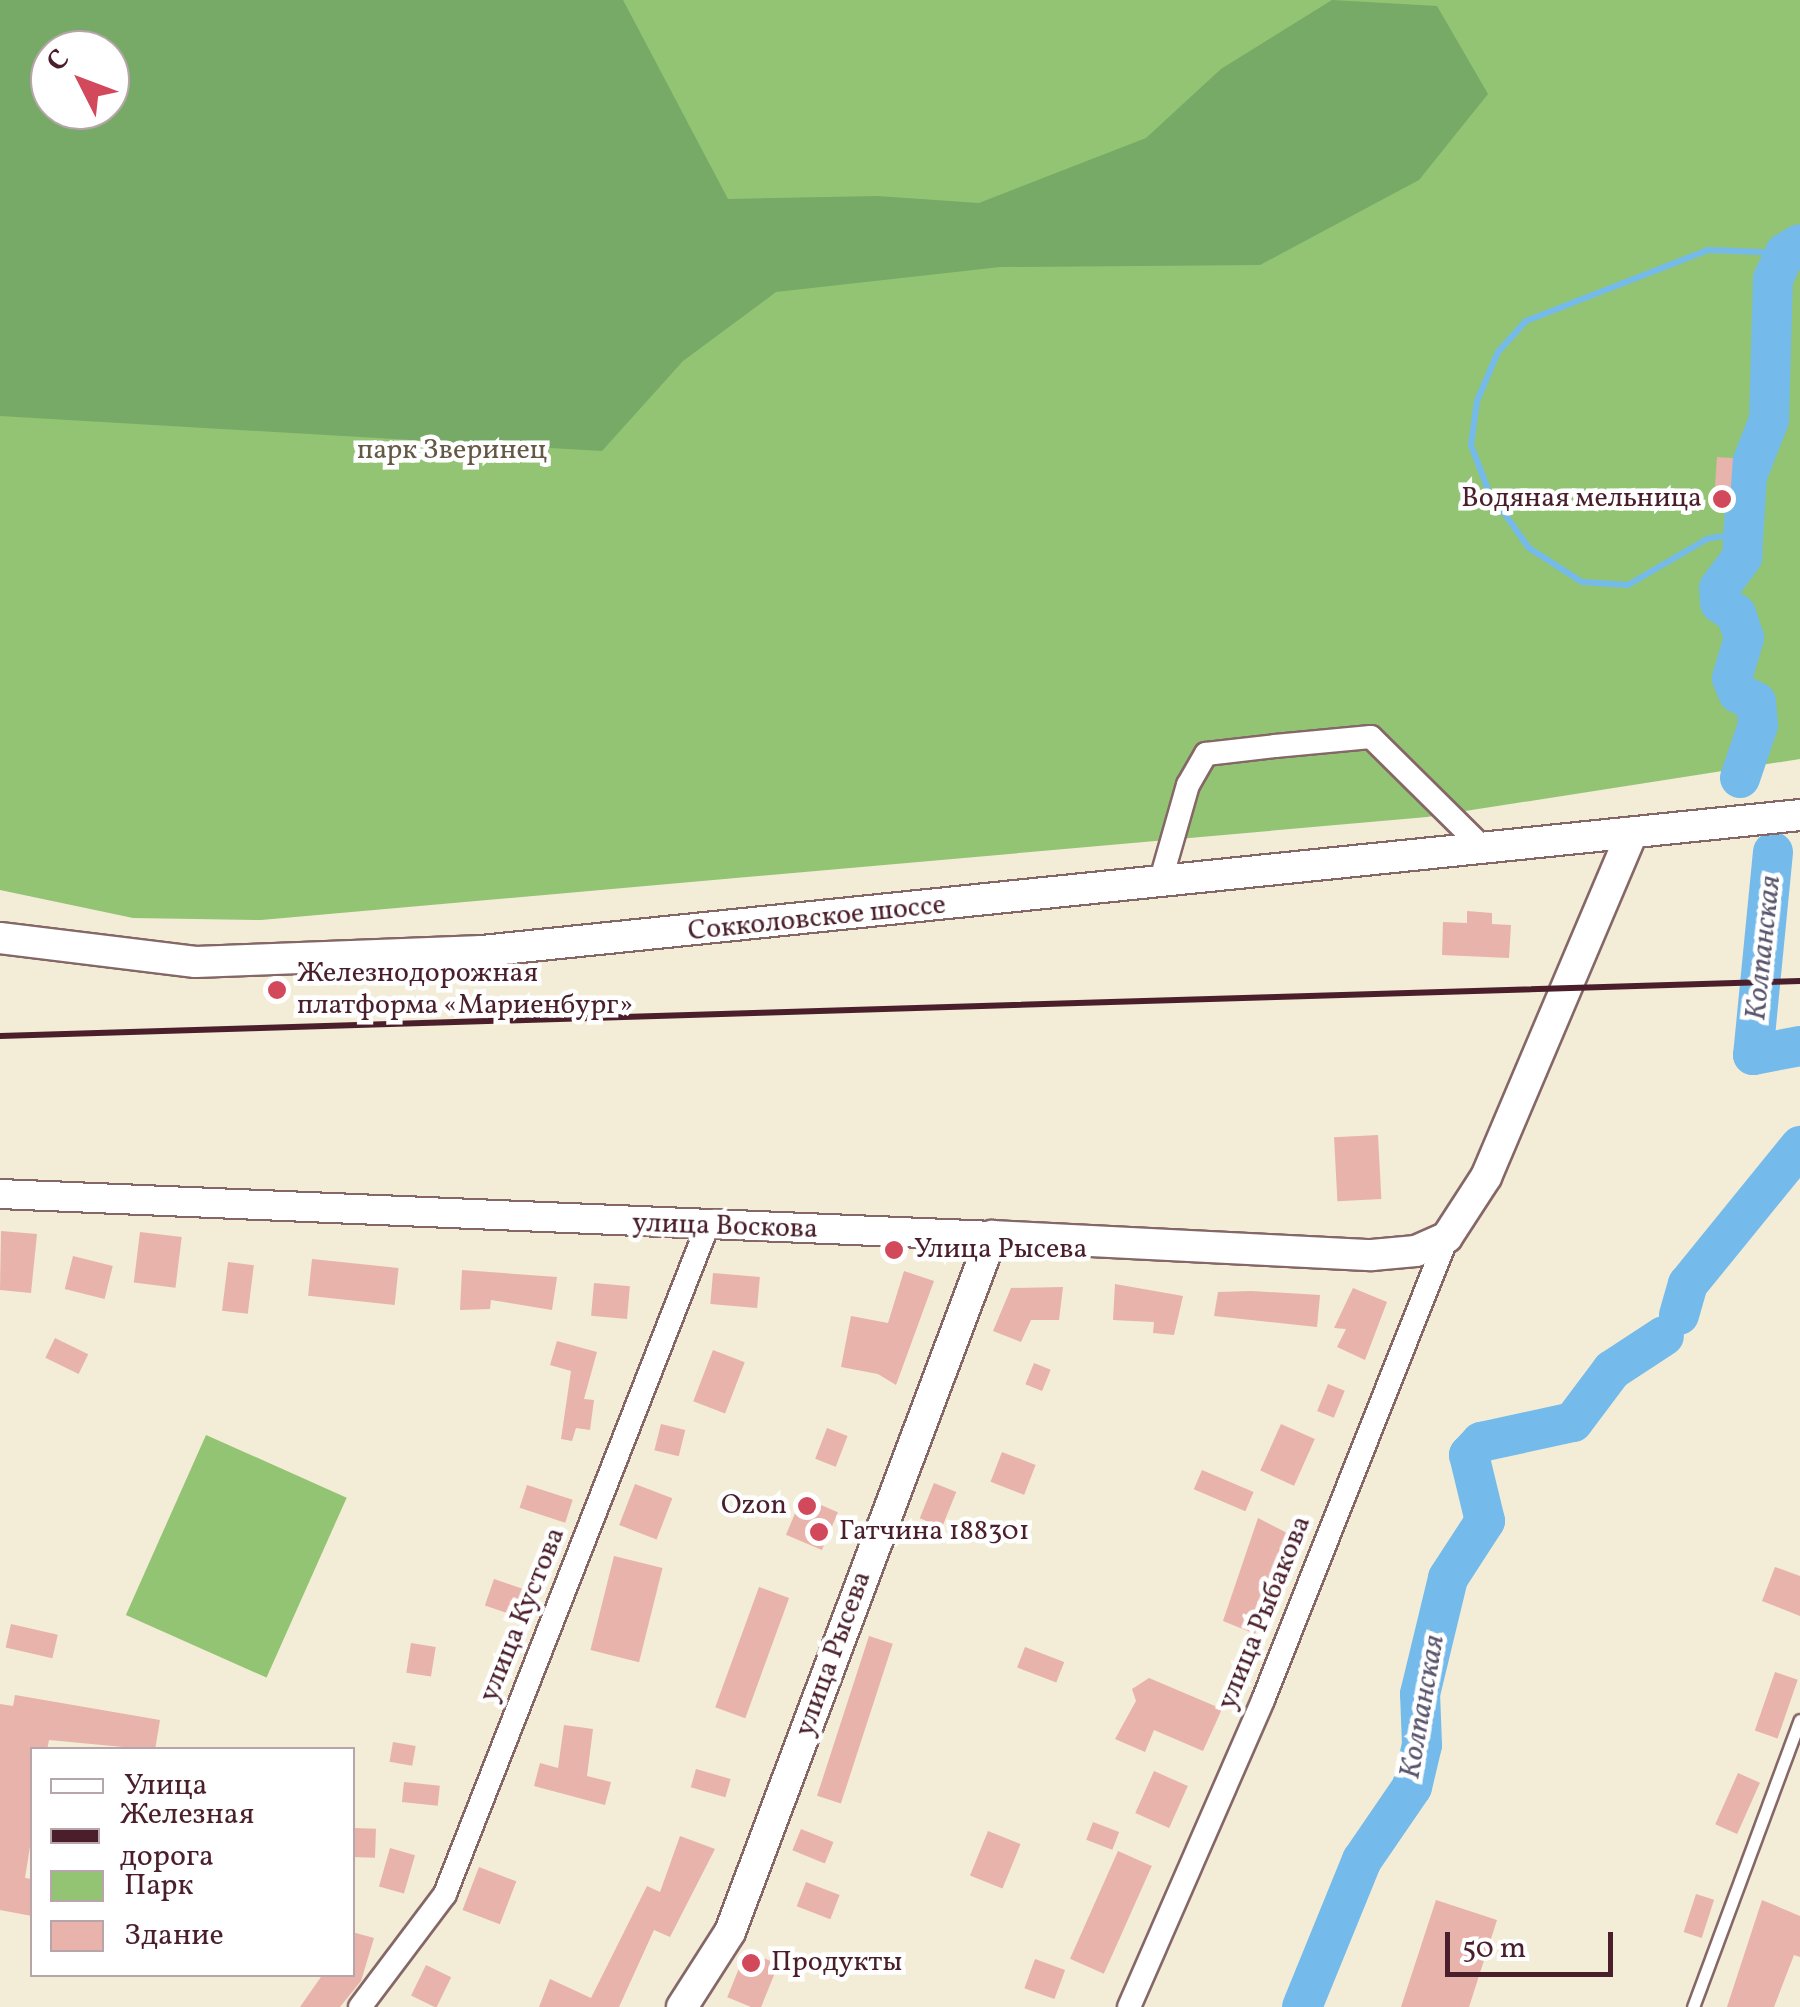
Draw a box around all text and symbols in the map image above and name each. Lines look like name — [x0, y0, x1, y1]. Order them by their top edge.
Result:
north arrow — [30, 30, 130, 130]
text: С — [38, 41, 79, 81]
park label: парк Зверинец — [357, 434, 547, 468]
place label: Водяная мельница — [1461, 482, 1702, 516]
marker: Водяная мельница — [1711, 488, 1733, 510]
water label: Колпанская — [1738, 874, 1790, 1022]
street label: Сокколовское шоссе — [686, 889, 948, 949]
place label: Железнодорожная платформа «Мариенбург» — [297, 957, 633, 1023]
marker: Железнодорожная платформа «Мариенбург» — [266, 979, 288, 1001]
street label: улица Воскова — [631, 1207, 819, 1247]
place label: Улица Рысева — [914, 1233, 1087, 1267]
marker: Улица Рысева — [883, 1239, 905, 1261]
place label: Ozon — [721, 1489, 787, 1523]
marker: Ozon — [796, 1495, 818, 1517]
street label: улица Рыбакова — [1211, 1511, 1319, 1715]
place label: Гатчина 188301 — [839, 1515, 1030, 1549]
marker: Гатчина 188301 — [808, 1521, 830, 1543]
street label: улица Кустова — [473, 1523, 573, 1707]
street label: улица Рысева — [789, 1567, 879, 1741]
water label: Колпанская — [1393, 1632, 1453, 1782]
legend — [30, 1747, 355, 1977]
text: Улица — [124, 1765, 207, 1807]
text: Железная дорога — [120, 1794, 254, 1878]
text: Парк — [124, 1865, 193, 1907]
scale bar — [1450, 1912, 1618, 1974]
text: Здание — [124, 1915, 224, 1957]
text: 50 m — [1462, 1928, 1526, 1970]
place label: Продукты — [771, 1946, 902, 1980]
marker: Продукты — [740, 1952, 762, 1974]

